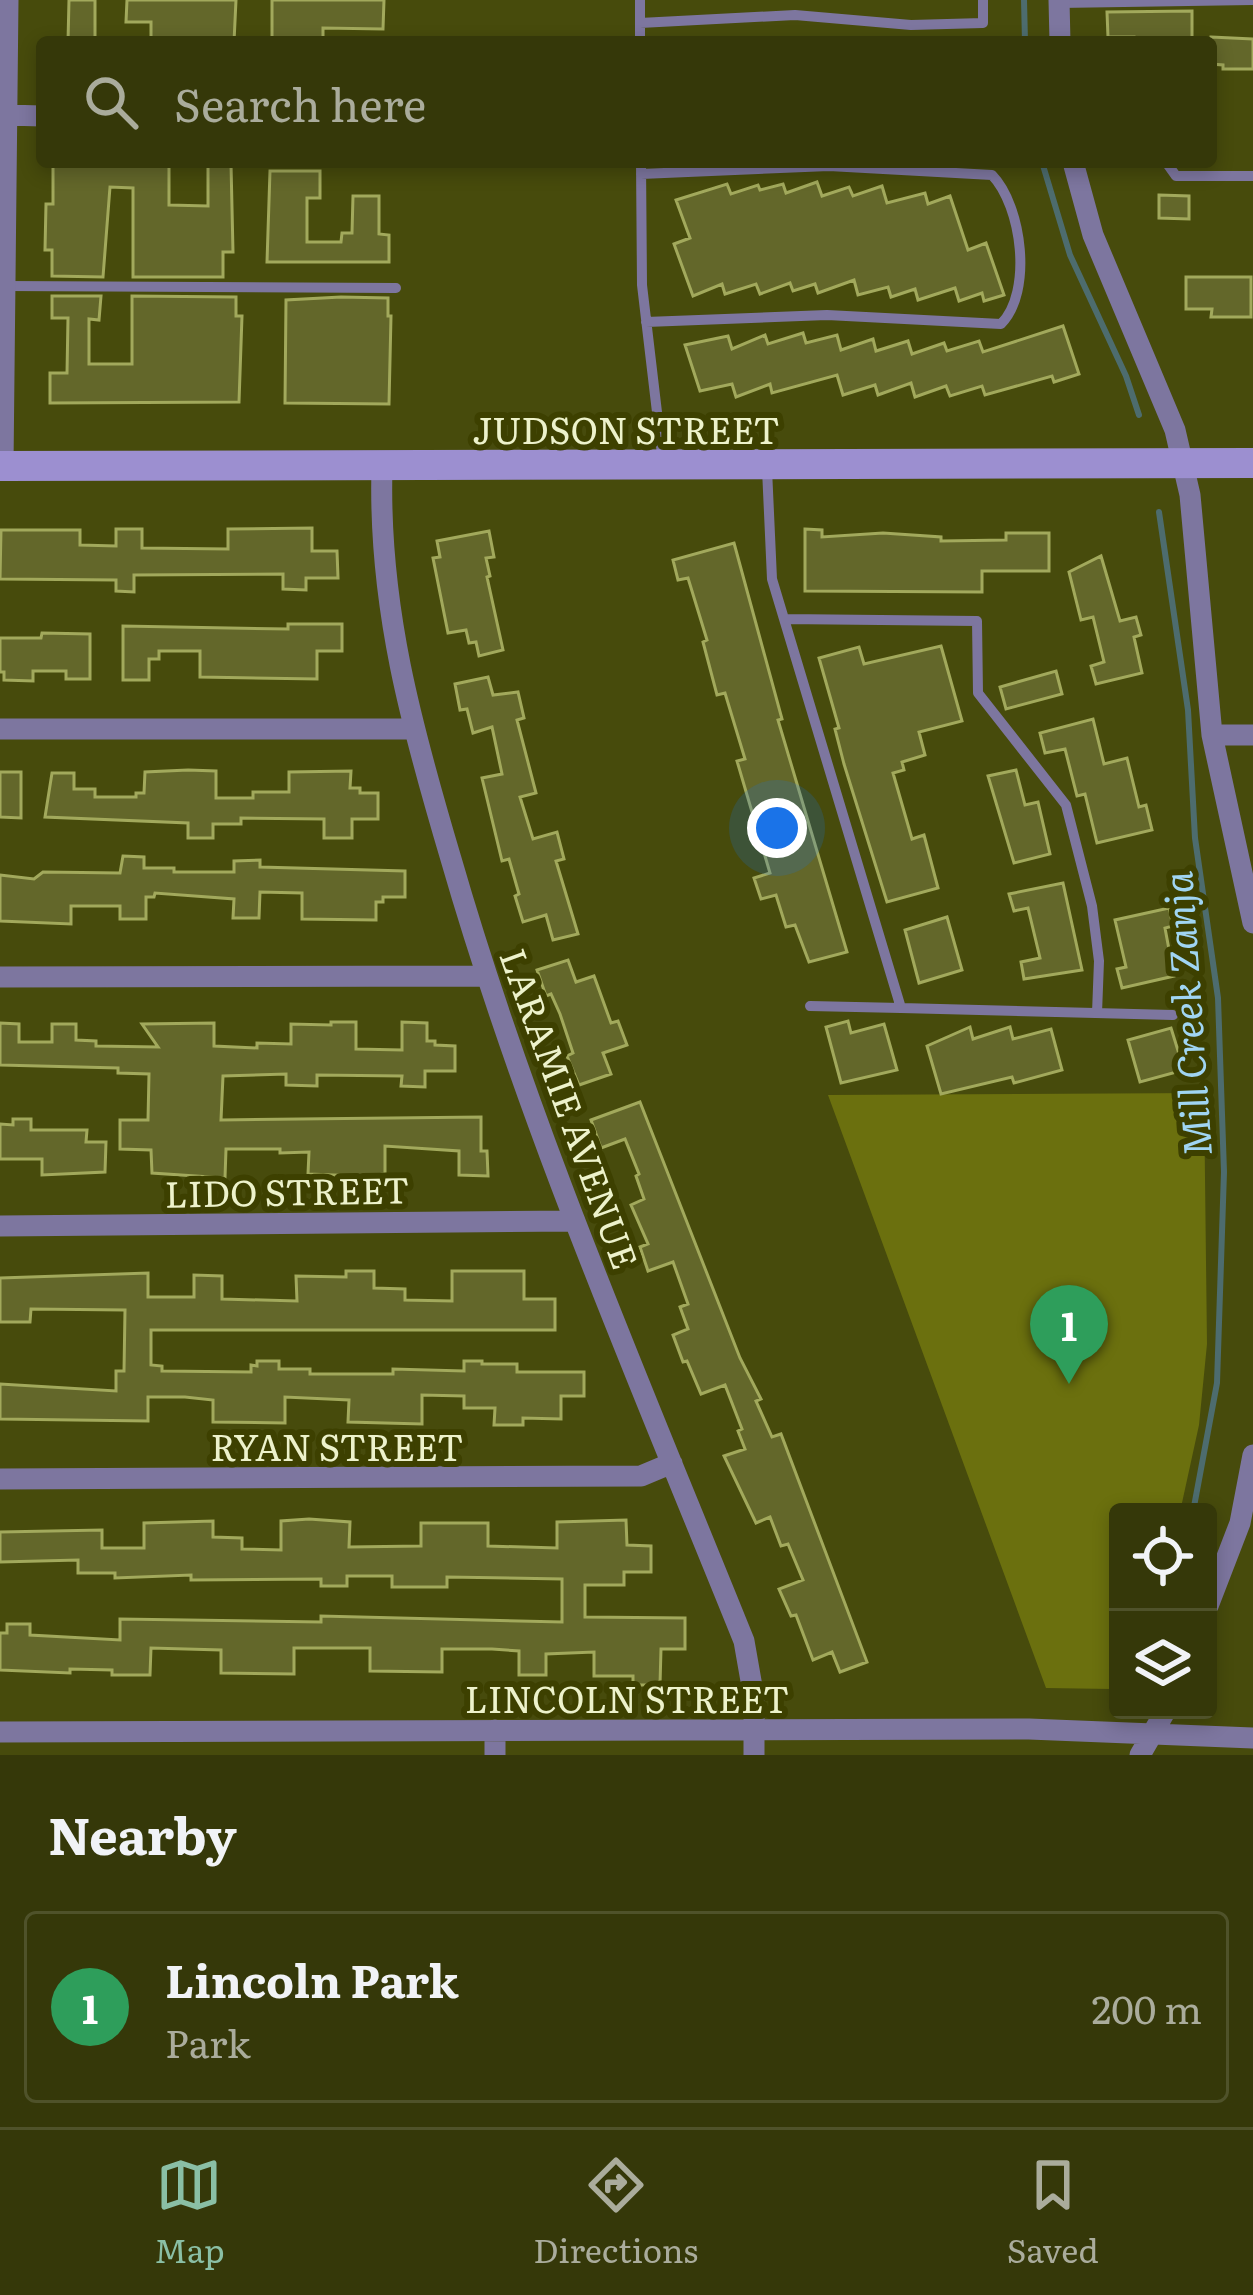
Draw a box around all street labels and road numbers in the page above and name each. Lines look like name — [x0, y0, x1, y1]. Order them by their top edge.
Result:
street label: JUDSON STREET — [472, 402, 780, 455]
street label: LARAMIE AVENUE — [488, 941, 654, 1275]
street label: LIDO STREET — [164, 1161, 410, 1219]
street label: RYAN STREET — [210, 1419, 464, 1472]
street label: LINCOLN STREET — [465, 1671, 789, 1724]

